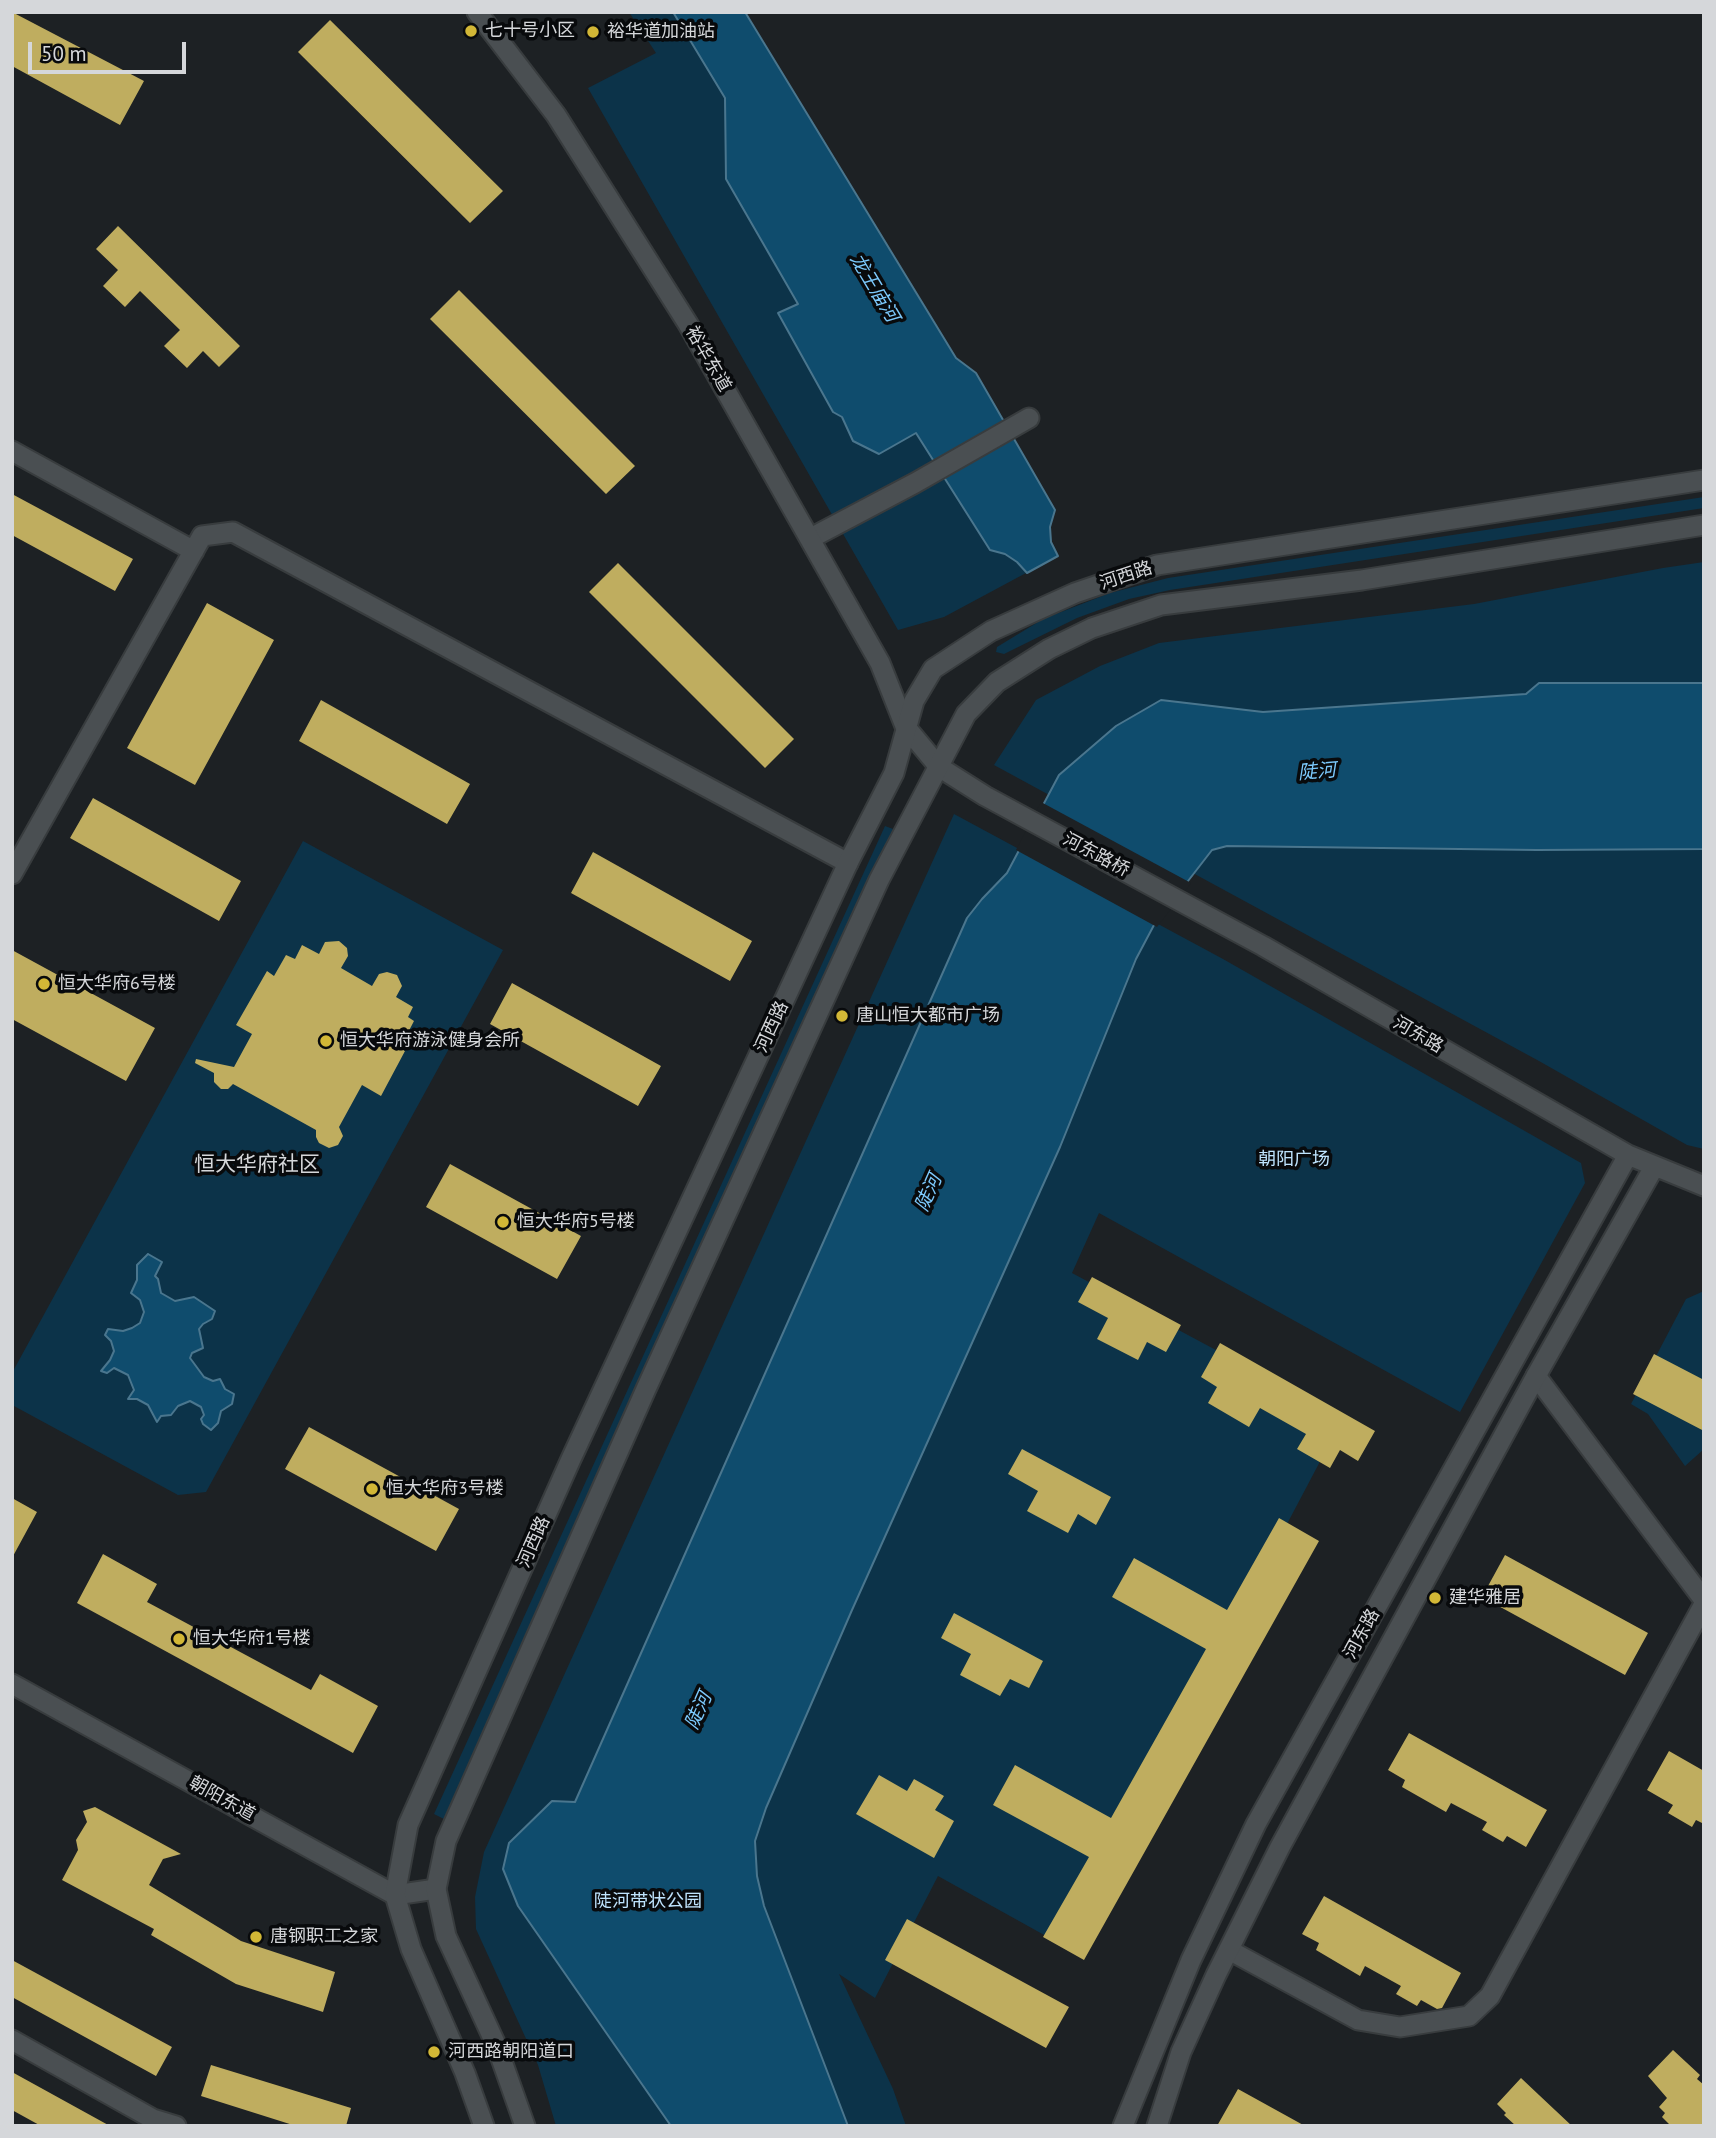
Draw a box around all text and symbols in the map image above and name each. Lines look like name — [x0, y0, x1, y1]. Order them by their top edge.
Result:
place label: 七十号小区 — [485, 20, 575, 42]
place label: 裕华道加油站 — [607, 21, 715, 43]
marker: 七十号小区 — [463, 23, 479, 39]
marker: 裕华道加油站 — [585, 24, 601, 40]
scale bar — [32, 28, 189, 72]
text: 50 m — [41, 40, 87, 67]
water label: 龙王庙河 — [845, 250, 903, 326]
street label: 裕华东道 — [681, 322, 735, 396]
street label: 河西路 — [1097, 557, 1155, 595]
water label: 陡河 — [1297, 759, 1337, 785]
street label: 河东路桥 — [1059, 829, 1133, 881]
place label: 恒大华府6号楼 — [58, 973, 176, 995]
marker: 恒大华府6号楼 — [36, 976, 52, 992]
street label: 河西路 — [751, 998, 793, 1056]
place label: 唐山恒大都市广场 — [856, 1005, 1000, 1027]
marker: 唐山恒大都市广场 — [834, 1008, 850, 1024]
street label: 河东路 — [1389, 1012, 1447, 1058]
place label: 恒大华府游泳健身会所 — [340, 1030, 520, 1052]
marker: 恒大华府游泳健身会所 — [318, 1033, 334, 1049]
park label: 朝阳广场 — [1258, 1149, 1330, 1171]
district label: 恒大华府社区 — [194, 1152, 320, 1178]
water label: 陡河 — [911, 1171, 947, 1215]
place label: 恒大华府5号楼 — [517, 1211, 635, 1233]
marker: 恒大华府5号楼 — [495, 1214, 511, 1230]
place label: 恒大华府3号楼 — [386, 1478, 504, 1500]
marker: 恒大华府3号楼 — [364, 1481, 380, 1497]
street label: 河西路 — [513, 1513, 555, 1571]
place label: 建华雅居 — [1449, 1587, 1521, 1609]
marker: 建华雅居 — [1427, 1590, 1443, 1606]
street label: 河东路 — [1339, 1605, 1385, 1663]
place label: 恒大华府1号楼 — [193, 1628, 311, 1650]
marker: 恒大华府1号楼 — [171, 1631, 187, 1647]
water label: 陡河 — [681, 1689, 717, 1733]
street label: 朝阳东道 — [185, 1772, 259, 1826]
park label: 陡河带状公园 — [594, 1891, 702, 1913]
place label: 唐钢职工之家 — [270, 1926, 378, 1948]
marker: 唐钢职工之家 — [248, 1929, 264, 1945]
place label: 河西路朝阳道口 — [448, 2041, 574, 2063]
marker: 河西路朝阳道口 — [426, 2044, 442, 2060]

